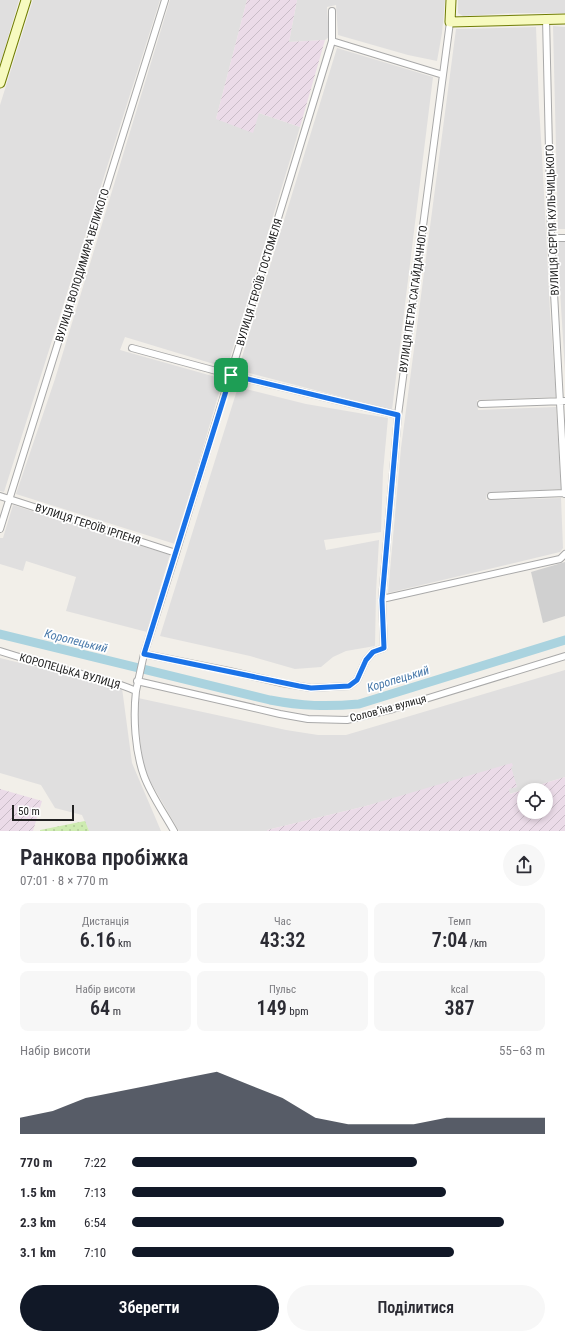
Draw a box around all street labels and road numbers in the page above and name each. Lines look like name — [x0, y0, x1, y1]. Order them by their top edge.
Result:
street label: ВУЛИЦЯ СЕРГІЯ КУЛЬЧИЦЬКОГО — [543, 144, 562, 296]
street label: ВУЛИЦЯ ВОЛОДИМИРА ВЕЛИКОГО — [53, 187, 112, 343]
street label: ВУЛИЦЯ ГЕРОЇВ ГОСТОМЕЛЯ — [234, 217, 285, 347]
street label: ВУЛИЦЯ ПЕТРА САГАЙДАЧНОГО — [397, 225, 430, 373]
street label: ВУЛИЦЯ ГЕРОЇВ ІРПЕНЯ — [34, 501, 142, 548]
street label: КОРОПЕЦЬКА ВУЛИЦЯ — [18, 651, 122, 692]
street label: Соловʼїна вулиця — [348, 692, 428, 725]

